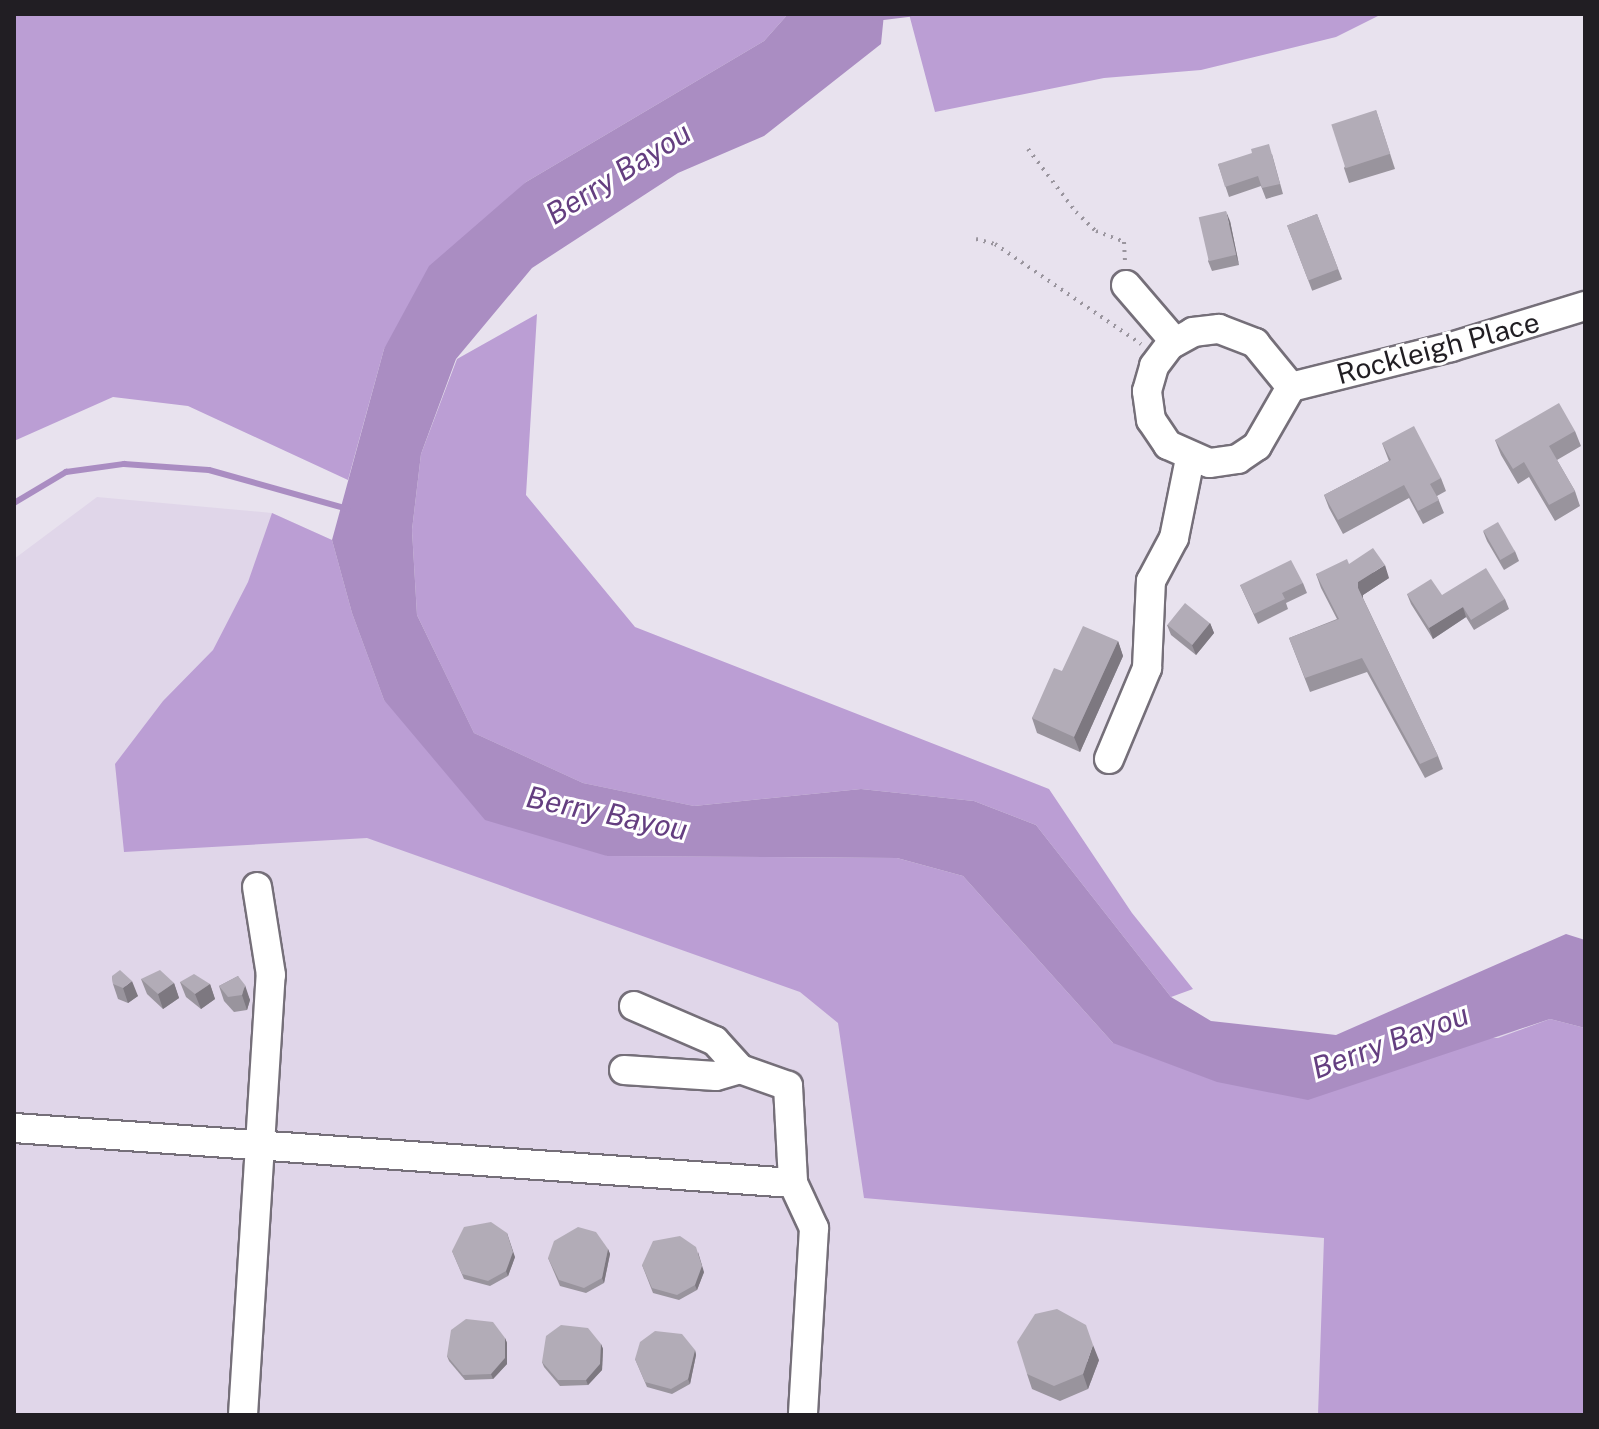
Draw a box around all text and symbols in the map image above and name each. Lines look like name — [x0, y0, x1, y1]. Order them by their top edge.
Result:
water label: Berry Bayou — [539, 114, 697, 232]
street label: Rockleigh Place — [1333, 305, 1543, 391]
water label: Berry Bayou — [523, 778, 691, 848]
water label: Berry Bayou — [1307, 996, 1473, 1086]

